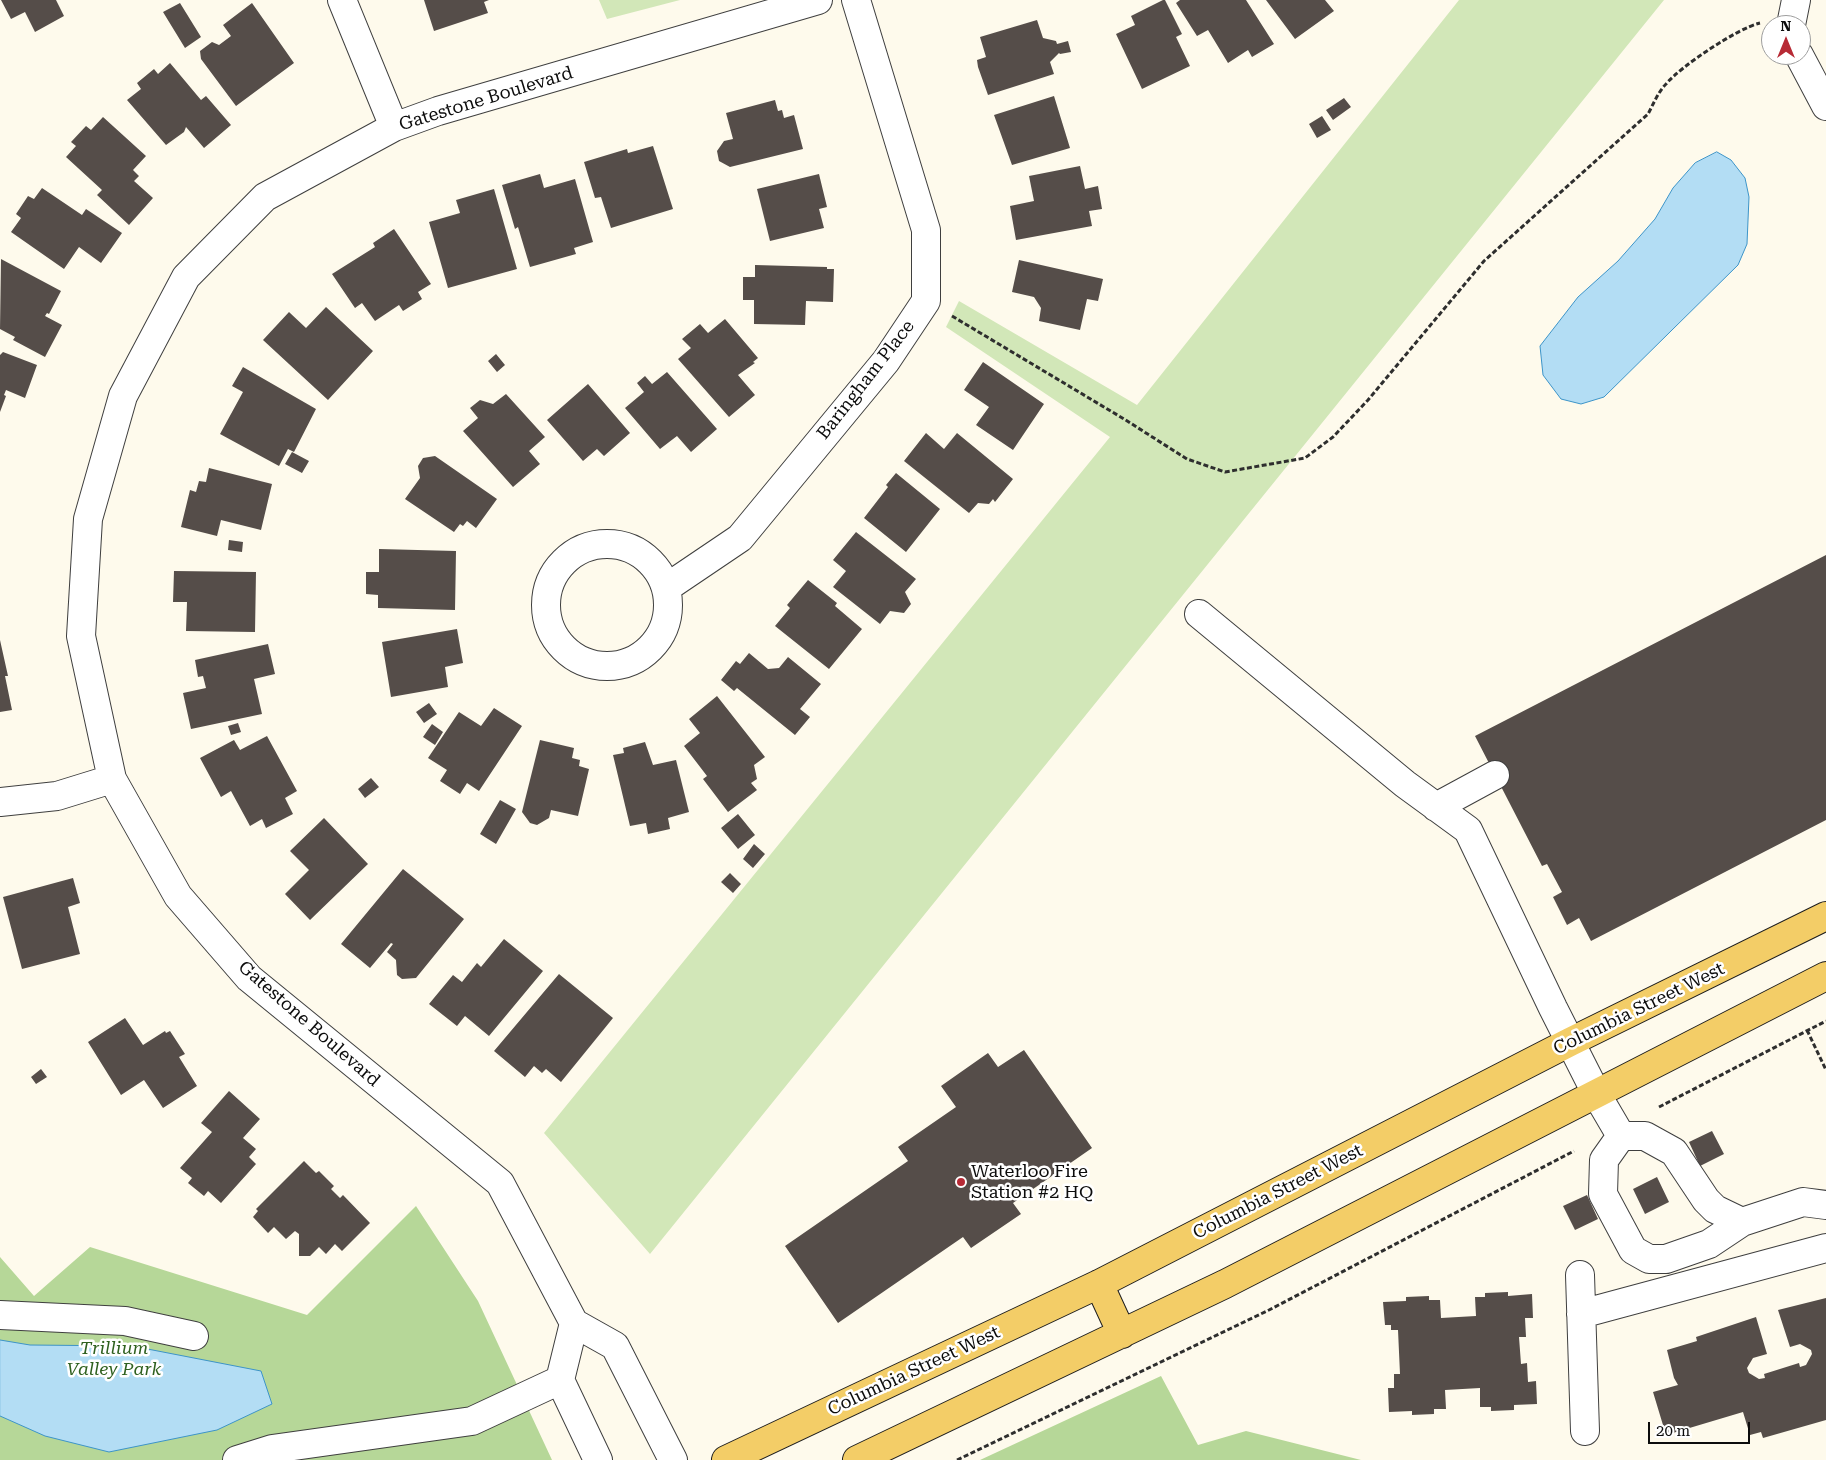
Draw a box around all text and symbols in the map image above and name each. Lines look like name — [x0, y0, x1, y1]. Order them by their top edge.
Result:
north arrow — [1761, 15, 1811, 65]
text: N — [1781, 18, 1791, 34]
street label: Gatestone Boulevard — [396, 62, 576, 136]
street label: Baringham Place — [813, 316, 919, 444]
street label: Gatestone Boulevard — [234, 957, 384, 1091]
street label: Columbia Street West — [1550, 958, 1728, 1060]
street label: Columbia Street West — [1190, 1140, 1366, 1244]
place label: Waterloo Fire Station #2 HQ — [971, 1161, 1093, 1204]
marker: Waterloo Fire Station #2 HQ — [955, 1176, 967, 1188]
street label: Columbia Street West — [824, 1322, 1004, 1420]
park label: Trillium Valley Park — [67, 1338, 161, 1380]
scale bar — [1651, 1412, 1754, 1444]
text: 20 m — [1656, 1422, 1690, 1440]

